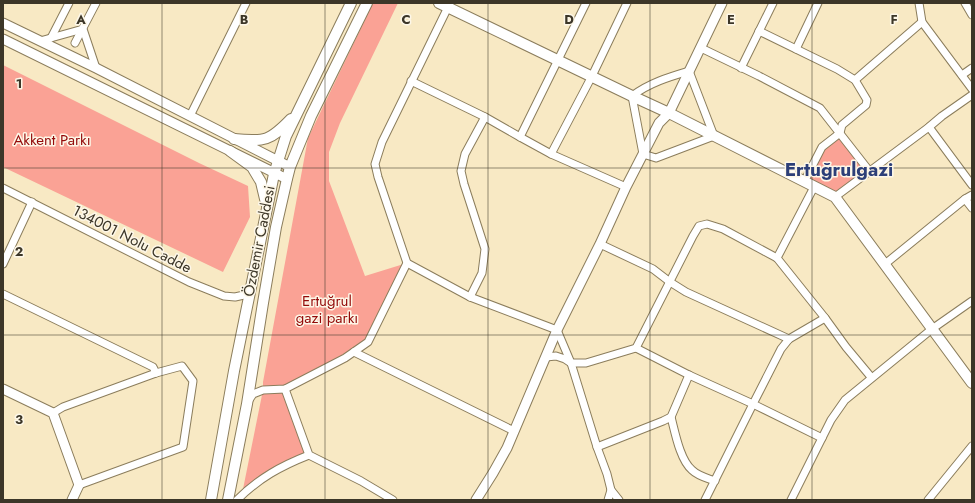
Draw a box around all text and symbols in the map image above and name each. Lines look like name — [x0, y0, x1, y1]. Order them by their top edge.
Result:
text: A — [75, 10, 86, 29]
text: B — [240, 10, 249, 29]
text: C — [401, 10, 411, 29]
text: D — [564, 10, 574, 29]
text: E — [727, 10, 735, 29]
text: F — [890, 10, 898, 29]
text: 1 — [16, 74, 22, 93]
park label: Akkent Parkı — [13, 129, 91, 151]
district label: Ertuğrulgazi — [785, 156, 893, 183]
street label: Özdemir Caddesi — [237, 184, 281, 298]
street label: 134001 Nolu Cadde — [69, 199, 196, 279]
text: 2 — [15, 242, 23, 261]
park label: Ertuğrul gazi parkı — [296, 290, 358, 329]
text: 3 — [15, 410, 23, 429]

